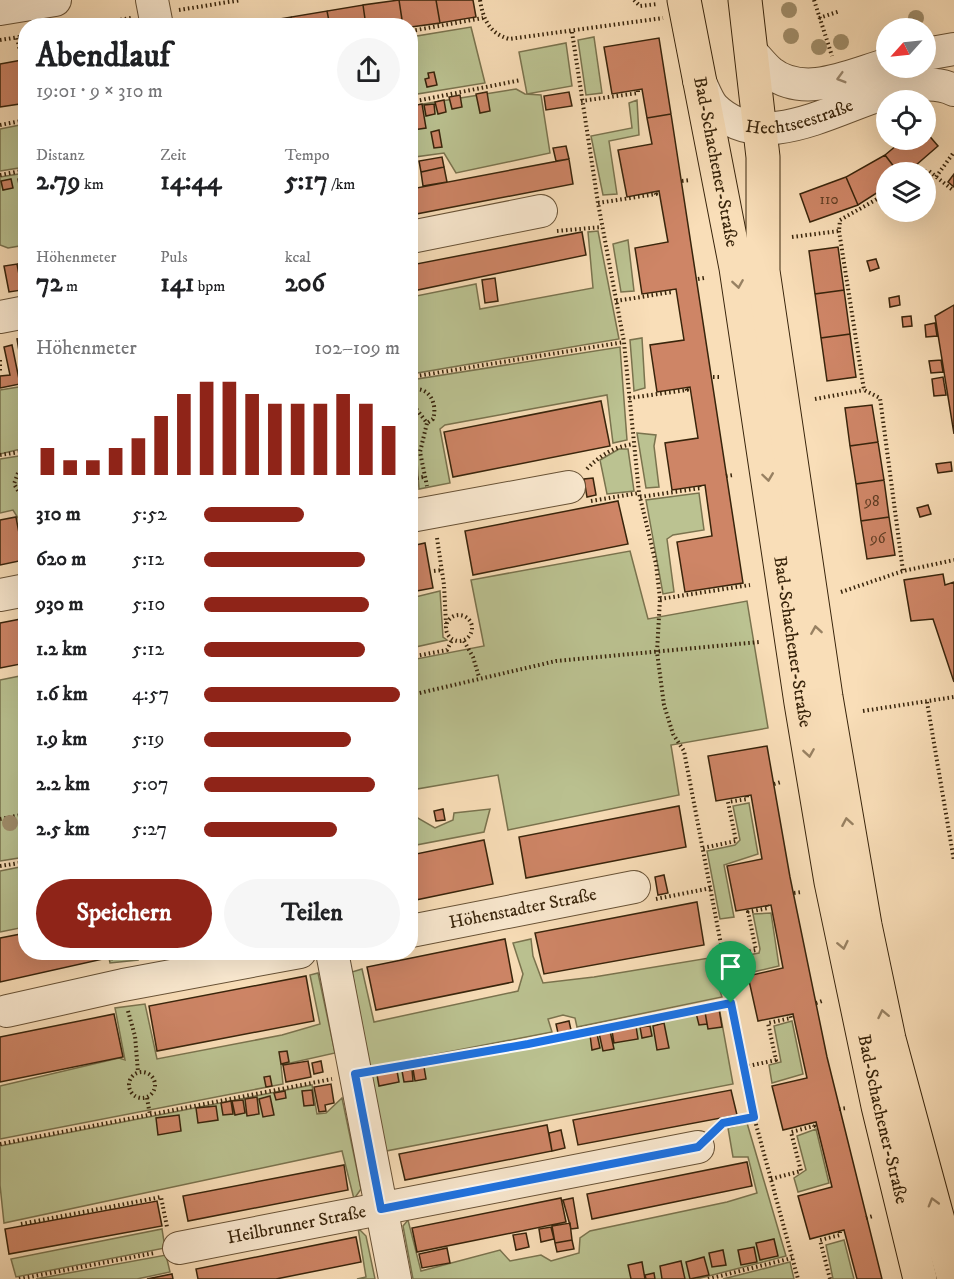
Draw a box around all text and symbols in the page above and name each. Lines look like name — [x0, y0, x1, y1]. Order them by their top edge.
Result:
north arrow — [876, 18, 936, 78]
map controls — [876, 18, 936, 222]
text: Abendlauf — [36, 36, 170, 77]
button: share — [337, 38, 400, 101]
one-way arrow — [836, 71, 847, 83]
street label: Bad-Schachener-Straße — [688, 75, 743, 249]
text: 19:01 · 9 × 310 m — [36, 79, 163, 104]
button: locate — [876, 90, 936, 150]
street label: Hechtseestraße — [744, 95, 856, 139]
text: Distanz — [36, 145, 85, 165]
text: Zeit — [160, 145, 186, 165]
text: Tempo — [285, 145, 330, 165]
button: layers — [876, 162, 936, 222]
text: 2.79 — [36, 165, 80, 198]
text: 14:44 — [160, 165, 222, 198]
text: 5:17 — [285, 165, 328, 198]
text: km — [80, 174, 104, 194]
text: /km — [328, 174, 355, 194]
house number: 110 — [819, 190, 839, 209]
text: Höhenmeter — [36, 247, 117, 267]
text: Puls — [160, 247, 188, 267]
text: kcal — [285, 247, 311, 267]
text: 72 — [36, 267, 62, 300]
text: 141 — [160, 267, 194, 300]
text: 206 — [285, 267, 325, 300]
text: m — [62, 276, 78, 296]
text: bpm — [194, 276, 225, 296]
one-way arrow — [732, 280, 744, 289]
text: Höhenmeter — [36, 336, 137, 361]
text: 102–109 m — [314, 336, 400, 361]
one-way arrow — [761, 473, 773, 482]
house number: 98 — [864, 492, 880, 511]
text: 310 m — [36, 502, 81, 527]
text: 5:52 — [132, 502, 167, 527]
house number: 96 — [869, 529, 887, 548]
text: 620 m — [36, 547, 86, 572]
text: 5:12 — [132, 547, 164, 572]
street label: Bad-Schachener-Straße — [768, 555, 816, 729]
text: 930 m — [36, 592, 84, 617]
text: 5:10 — [132, 592, 165, 617]
one-way arrow — [810, 625, 822, 634]
text: 1.2 km — [36, 637, 87, 662]
text: 5:12 — [132, 637, 164, 662]
text: 1.6 km — [36, 682, 88, 707]
text: 4:57 — [132, 682, 169, 707]
text: 1.9 km — [36, 727, 87, 752]
text: 5:19 — [132, 727, 164, 752]
one-way arrow — [802, 748, 815, 758]
text: 2.2 km — [36, 772, 90, 797]
text: 5:07 — [132, 772, 168, 797]
text: 2.5 km — [36, 817, 90, 842]
text: 5:27 — [132, 817, 167, 842]
one-way arrow — [841, 818, 854, 828]
button: Speichern — [36, 879, 212, 948]
button: Teilen — [224, 879, 400, 948]
street label: Höhenstadter Straße — [447, 884, 599, 934]
one-way arrow — [836, 940, 849, 950]
pin — [705, 941, 756, 1003]
icon: arrive — [714, 950, 747, 983]
one-way arrow — [878, 1009, 891, 1019]
street label: Bad-Schachener-Straße — [852, 1033, 912, 1206]
one-way arrow — [927, 1198, 940, 1208]
street label: Heilbrunner Straße — [226, 1201, 368, 1249]

